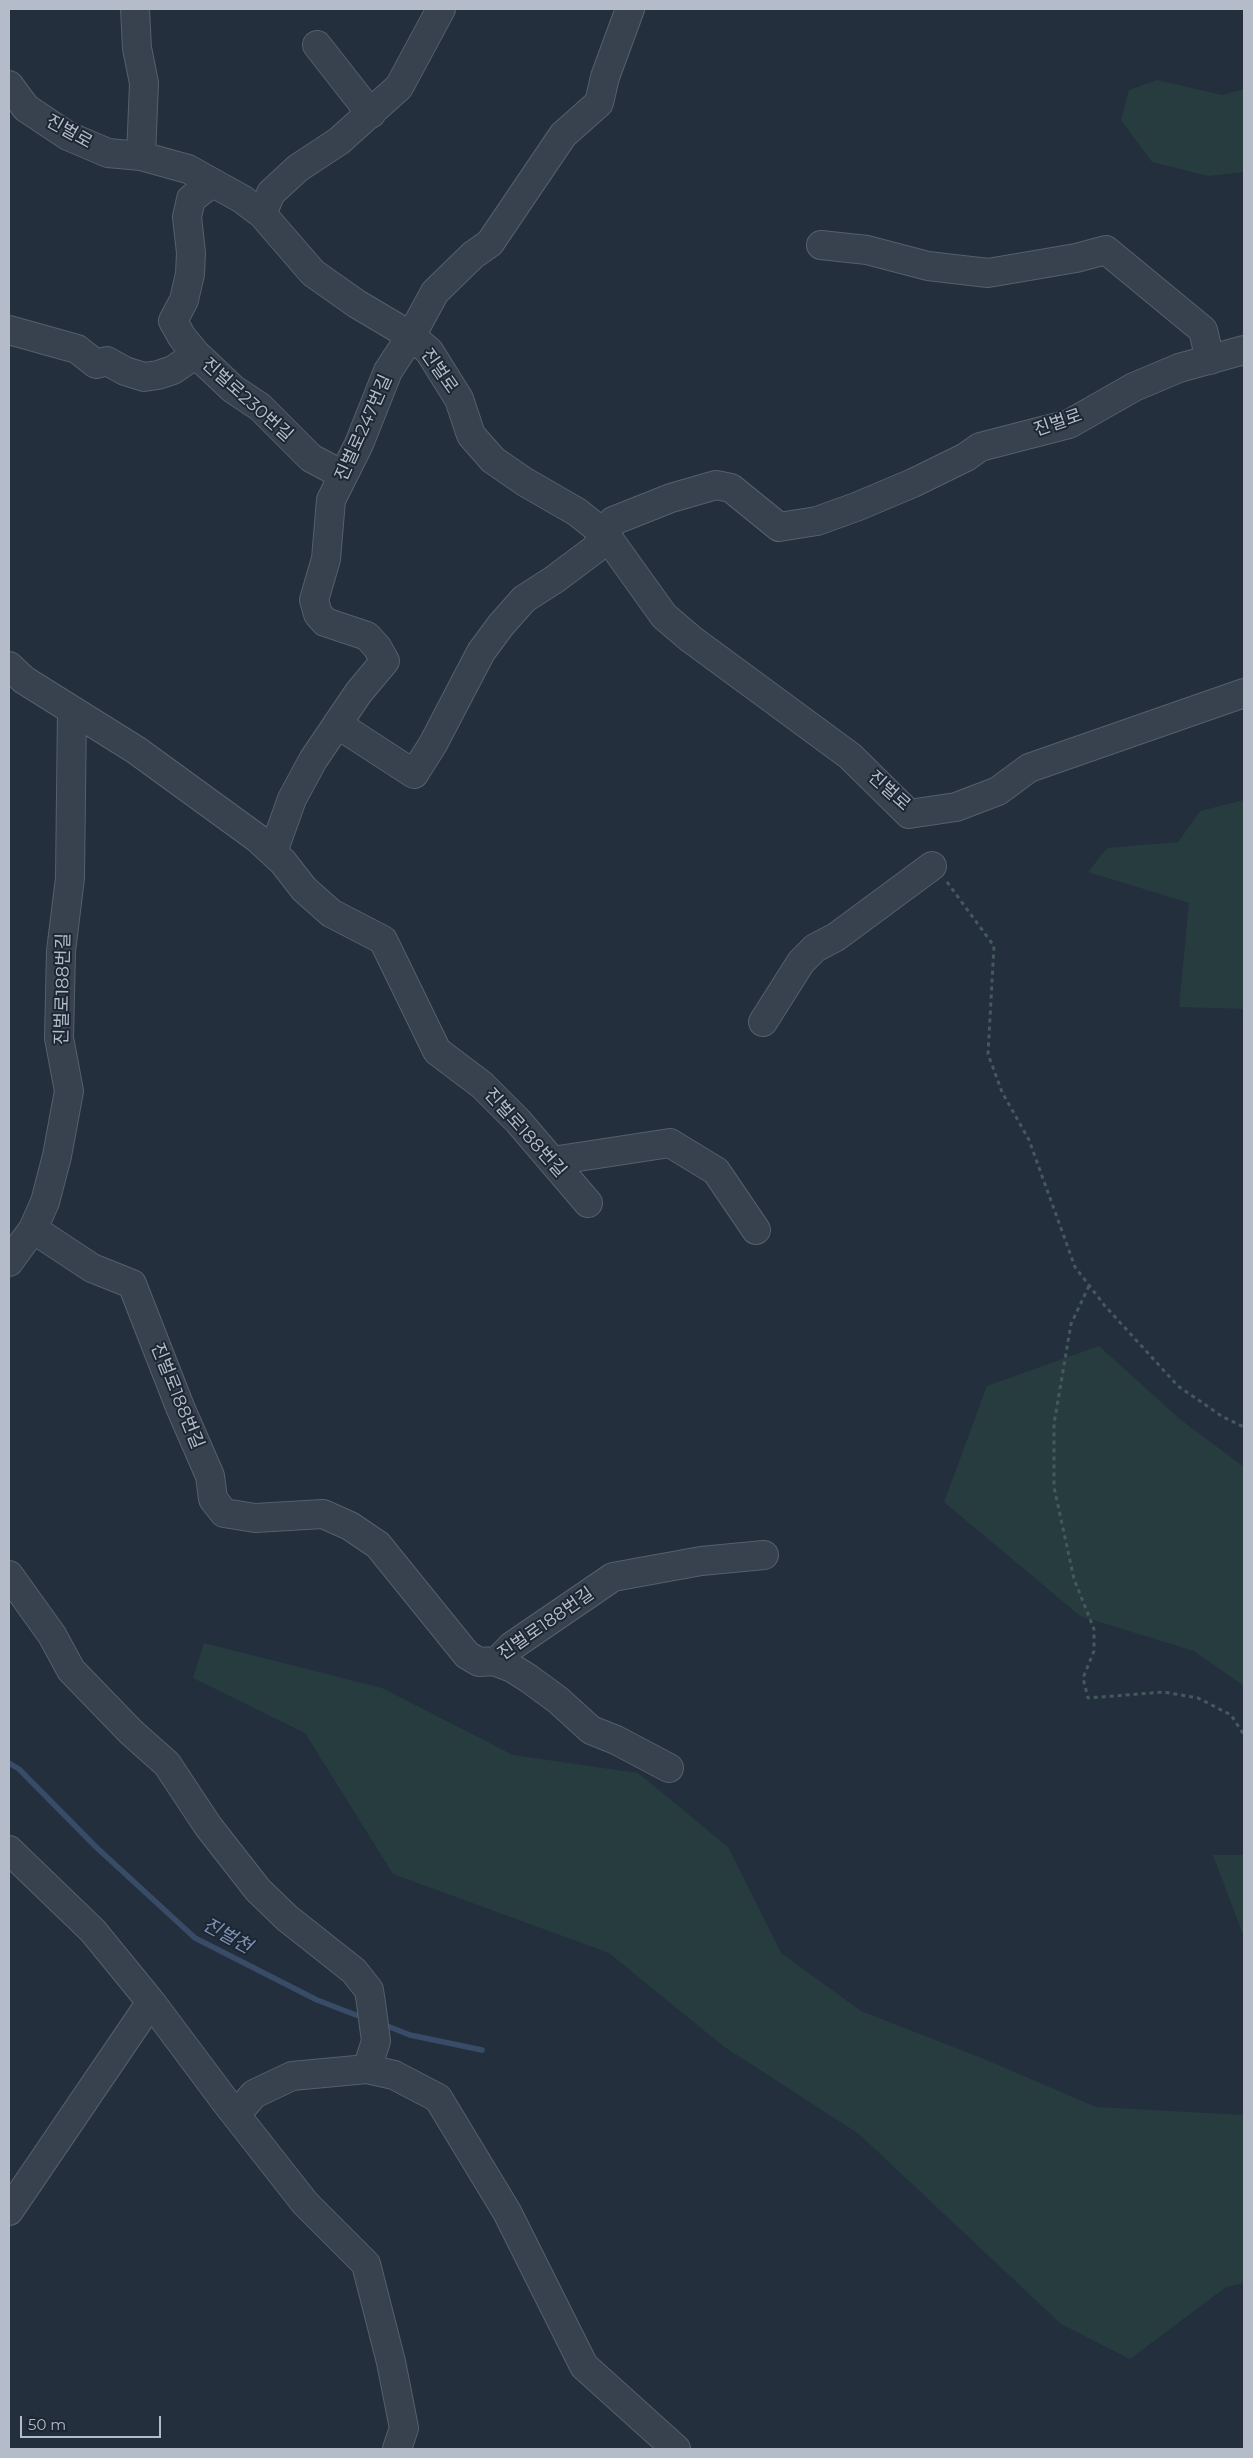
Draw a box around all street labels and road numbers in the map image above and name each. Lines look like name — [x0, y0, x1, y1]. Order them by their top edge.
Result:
street label: 진벌로 — [42, 111, 96, 153]
street label: 진벌로 — [416, 344, 462, 398]
street label: 진벌로230번길 — [197, 353, 297, 447]
street label: 진벌로247번길 — [331, 371, 397, 485]
street label: 진벌로 — [1031, 405, 1085, 441]
street label: 진벌로 — [863, 766, 915, 816]
street label: 진벌로188번길 — [51, 933, 75, 1045]
street label: 진벌로188번길 — [479, 1084, 571, 1182]
street label: 진벌로188번길 — [146, 1340, 208, 1452]
street label: 진벌로188번길 — [494, 1583, 598, 1665]

